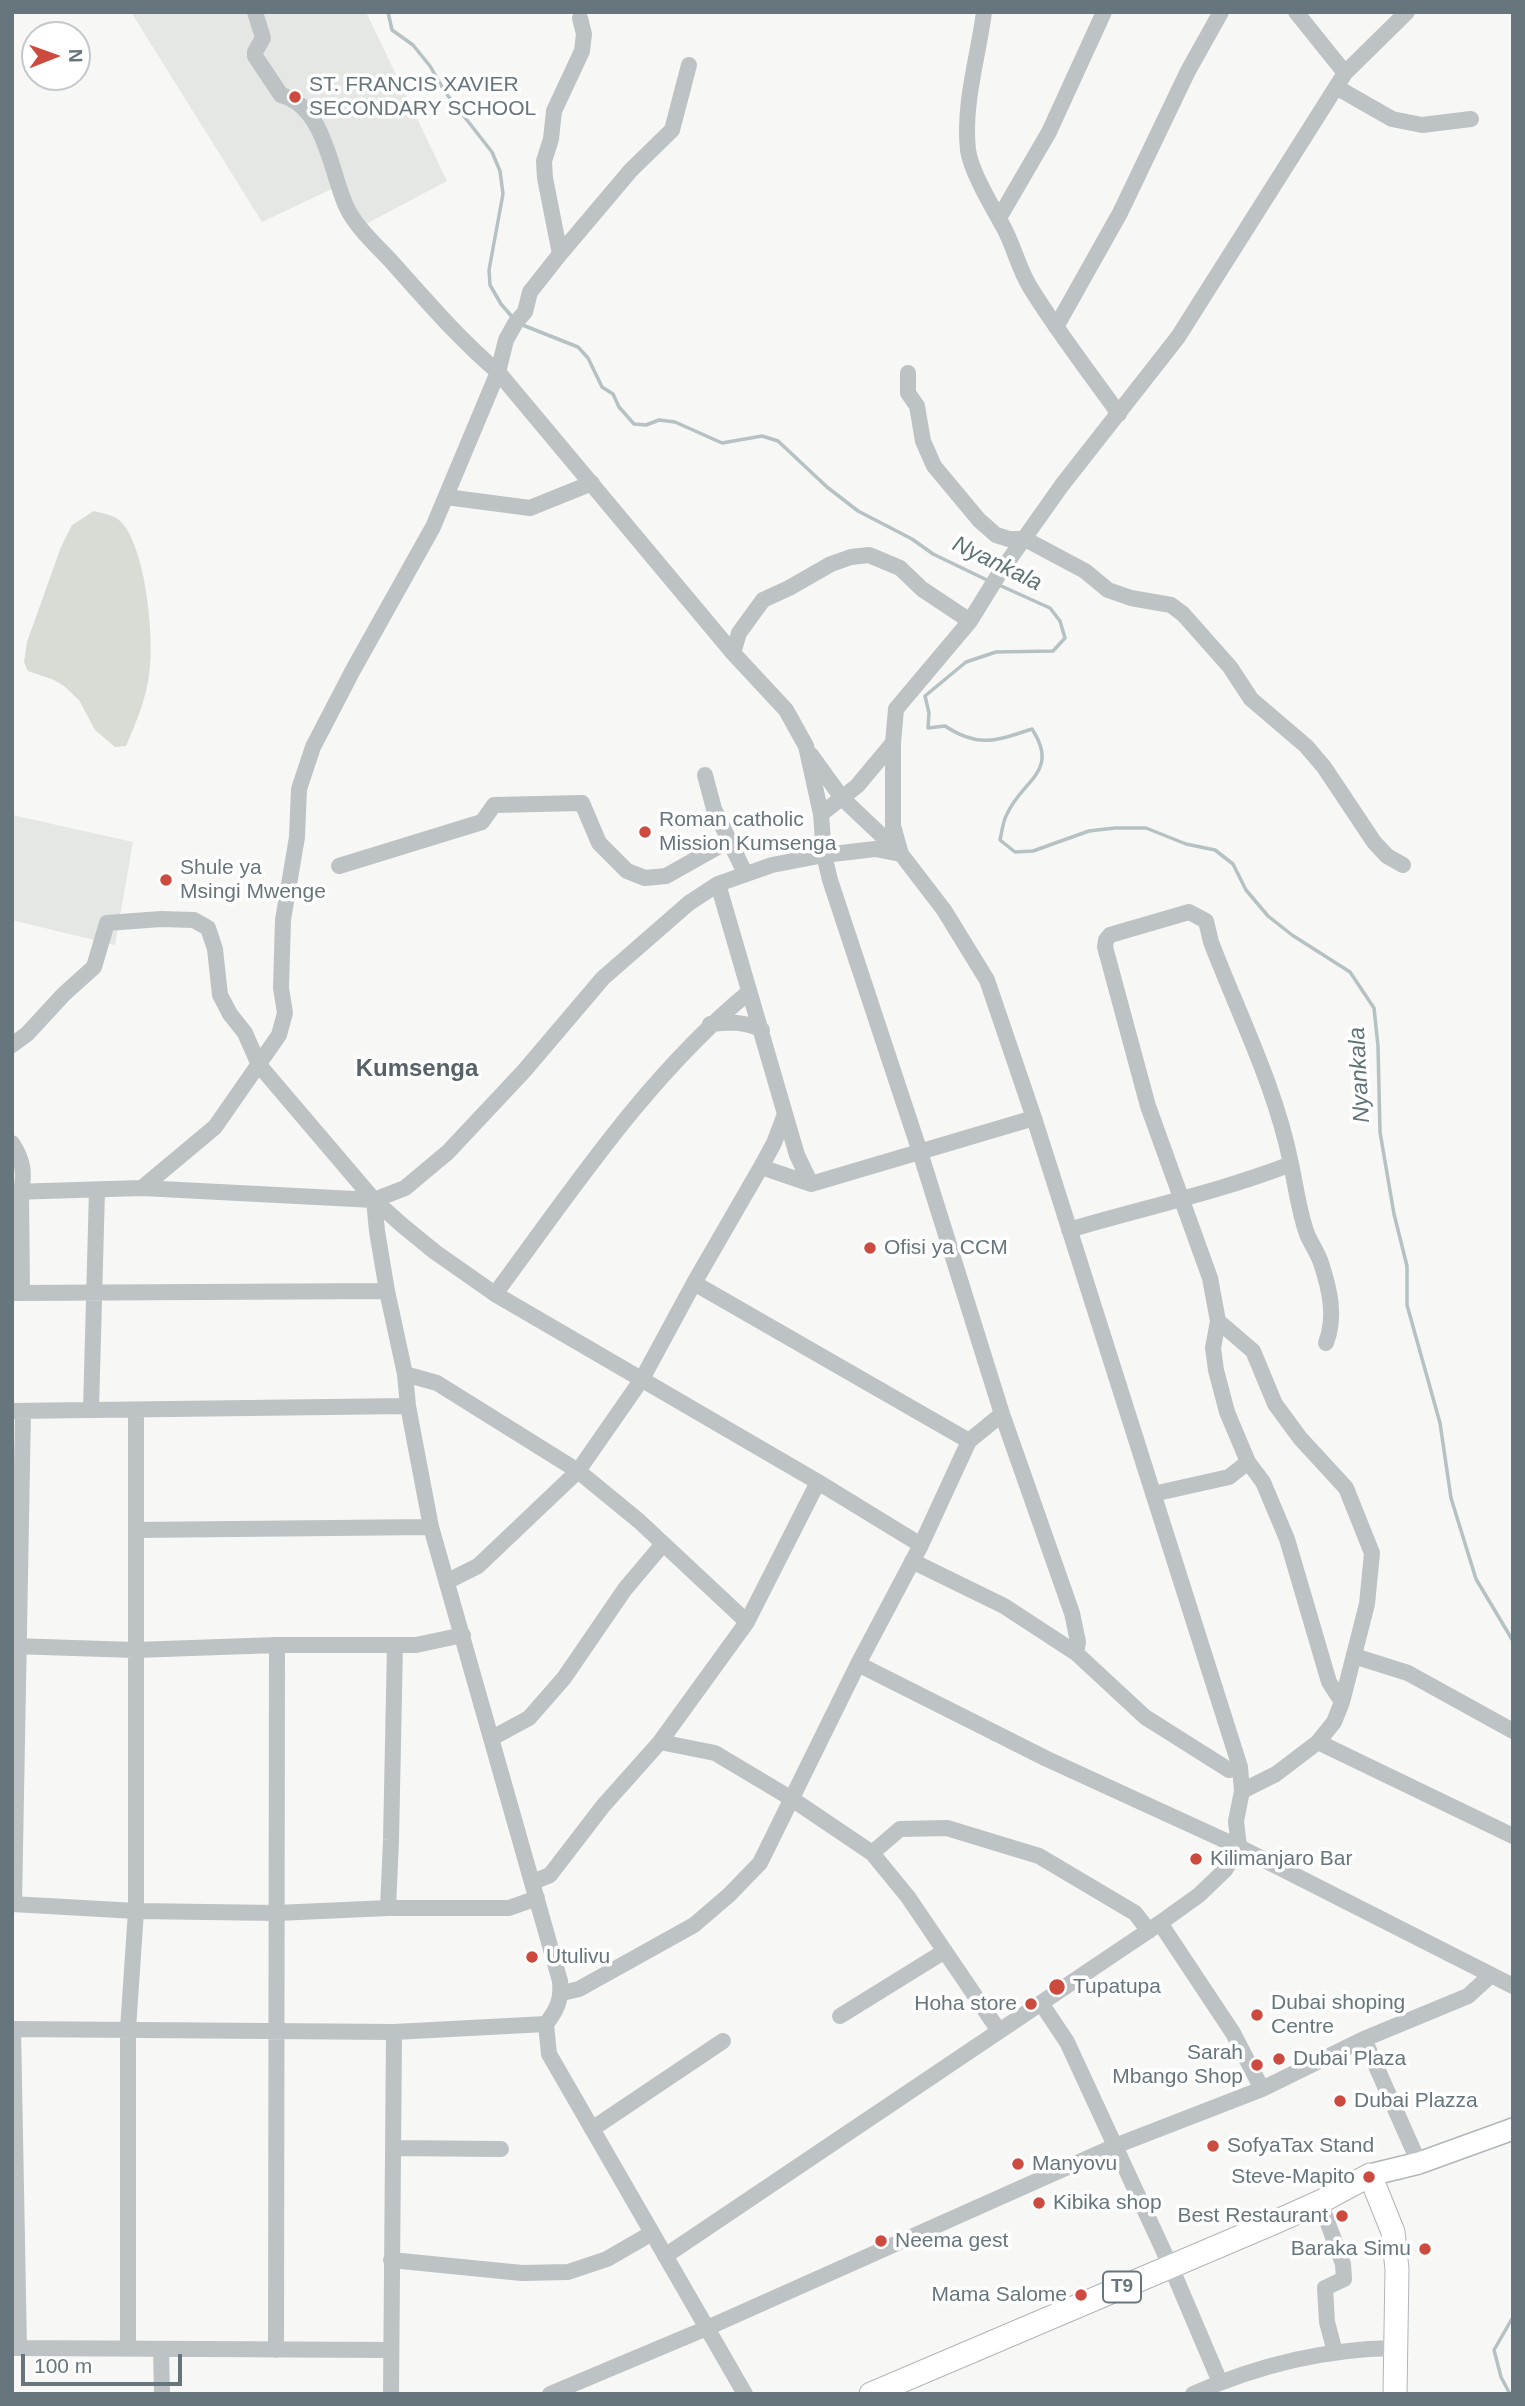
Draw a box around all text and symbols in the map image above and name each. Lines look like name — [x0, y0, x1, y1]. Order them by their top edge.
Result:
north arrow — [21, 21, 91, 91]
text: N — [65, 49, 86, 63]
place label: ST. FRANCIS XAVIER SECONDARY SCHOOL — [309, 72, 536, 122]
marker: ST. FRANCIS XAVIER SECONDARY SCHOOL — [287, 89, 303, 105]
water label: Nyankala — [948, 531, 1046, 597]
place label: Roman catholic Mission Kumsenga — [659, 807, 836, 857]
marker: Roman catholic Mission Kumsenga — [637, 824, 653, 840]
place label: Shule ya Msingi Mwenge — [180, 855, 326, 905]
marker: Shule ya Msingi Mwenge — [158, 872, 174, 888]
water label: Nyankala — [1344, 1026, 1376, 1124]
district label: Kumsenga — [356, 1055, 478, 1083]
place label: Ofisi ya CCM — [884, 1235, 1008, 1261]
marker: Ofisi ya CCM — [862, 1240, 878, 1256]
place label: Kilimanjaro Bar — [1210, 1846, 1352, 1872]
marker: Kilimanjaro Bar — [1188, 1851, 1204, 1867]
place label: Utulivu — [546, 1944, 610, 1970]
marker: Utulivu — [524, 1949, 540, 1965]
place label: Tupatupa — [1073, 1974, 1161, 2000]
marker: Tupatupa — [1047, 1977, 1067, 1997]
place label: Dubai shoping Centre — [1271, 1990, 1405, 2040]
place label: Hoha store — [914, 1991, 1017, 2017]
marker: Hoha store — [1023, 1996, 1039, 2012]
marker: Dubai shoping Centre — [1249, 2007, 1265, 2023]
place label: Sarah Mbango Shop — [1112, 2040, 1243, 2090]
place label: Dubai Plaza — [1293, 2046, 1406, 2072]
marker: Dubai Plaza — [1271, 2051, 1287, 2067]
marker: Sarah Mbango Shop — [1249, 2057, 1265, 2073]
place label: Dubai Plazza — [1354, 2088, 1478, 2114]
marker: Dubai Plazza — [1332, 2093, 1348, 2109]
place label: SofyaTax Stand — [1227, 2133, 1374, 2159]
marker: SofyaTax Stand — [1205, 2138, 1221, 2154]
place label: Manyovu — [1032, 2151, 1117, 2177]
marker: Manyovu — [1010, 2156, 1026, 2172]
place label: Steve-Mapito — [1231, 2164, 1355, 2190]
marker: Steve-Mapito — [1361, 2169, 1377, 2185]
place label: Kibika shop — [1053, 2190, 1162, 2216]
marker: Kibika shop — [1031, 2195, 1047, 2211]
place label: Best Restaurant — [1177, 2203, 1328, 2229]
marker: Best Restaurant — [1334, 2208, 1350, 2224]
place label: Neema gest — [895, 2228, 1008, 2254]
marker: Neema gest — [873, 2233, 889, 2249]
place label: Baraka Simu — [1291, 2236, 1411, 2262]
marker: Baraka Simu — [1417, 2241, 1433, 2257]
road number: T9 — [1103, 2272, 1141, 2302]
place label: Mama Salome — [932, 2282, 1067, 2308]
marker: Mama Salome — [1073, 2287, 1089, 2303]
scale bar — [24, 2340, 186, 2384]
text: 100 m — [34, 2354, 92, 2377]

